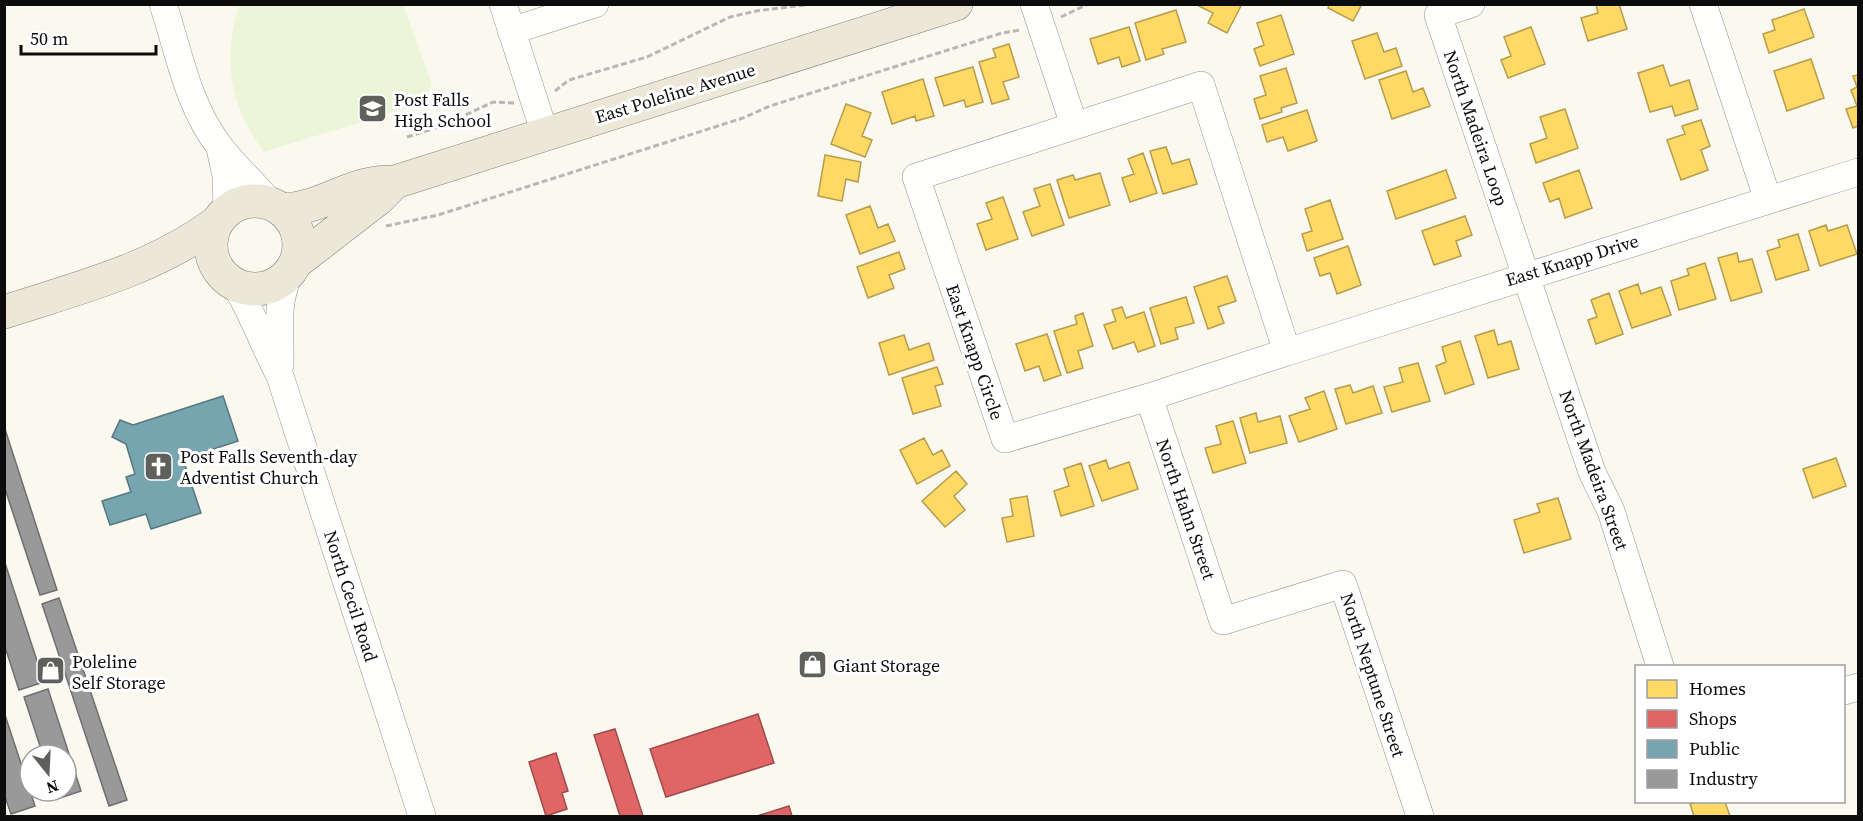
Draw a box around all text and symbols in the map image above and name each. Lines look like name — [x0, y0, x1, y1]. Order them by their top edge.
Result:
scale bar — [21, 18, 156, 56]
text: 50 m — [30, 26, 68, 51]
street label: North Madeira Loop — [1438, 47, 1514, 209]
street label: East Poleline Avenue — [592, 57, 758, 129]
place label: Post Falls High School — [394, 87, 491, 133]
school or university icon: Post Falls High School — [357, 93, 389, 125]
street label: East Knapp Drive — [1502, 228, 1642, 292]
street label: East Knapp Circle — [940, 281, 1010, 423]
street label: North Madeira Street — [1553, 386, 1635, 554]
street label: North Hahn Street — [1150, 435, 1222, 583]
place label: Post Falls Seventh-day Adventist Church — [180, 444, 358, 490]
church icon: Post Falls Seventh-day Adventist Church — [143, 450, 175, 482]
street label: North Cecil Road — [318, 527, 384, 665]
street label: North Neptune Street — [1335, 590, 1411, 760]
place label: Poleline Self Storage — [72, 649, 166, 695]
shop icon: Giant Storage — [796, 649, 828, 681]
place label: Giant Storage — [833, 653, 940, 678]
shop icon: Poleline Self Storage — [35, 655, 67, 687]
legend — [1635, 665, 1845, 803]
text: Homes — [1689, 676, 1746, 701]
text: Shops — [1689, 706, 1737, 731]
text: Public — [1689, 736, 1740, 761]
north arrow — [18, 743, 78, 803]
text: Industry — [1689, 766, 1759, 791]
text: N — [43, 775, 62, 800]

